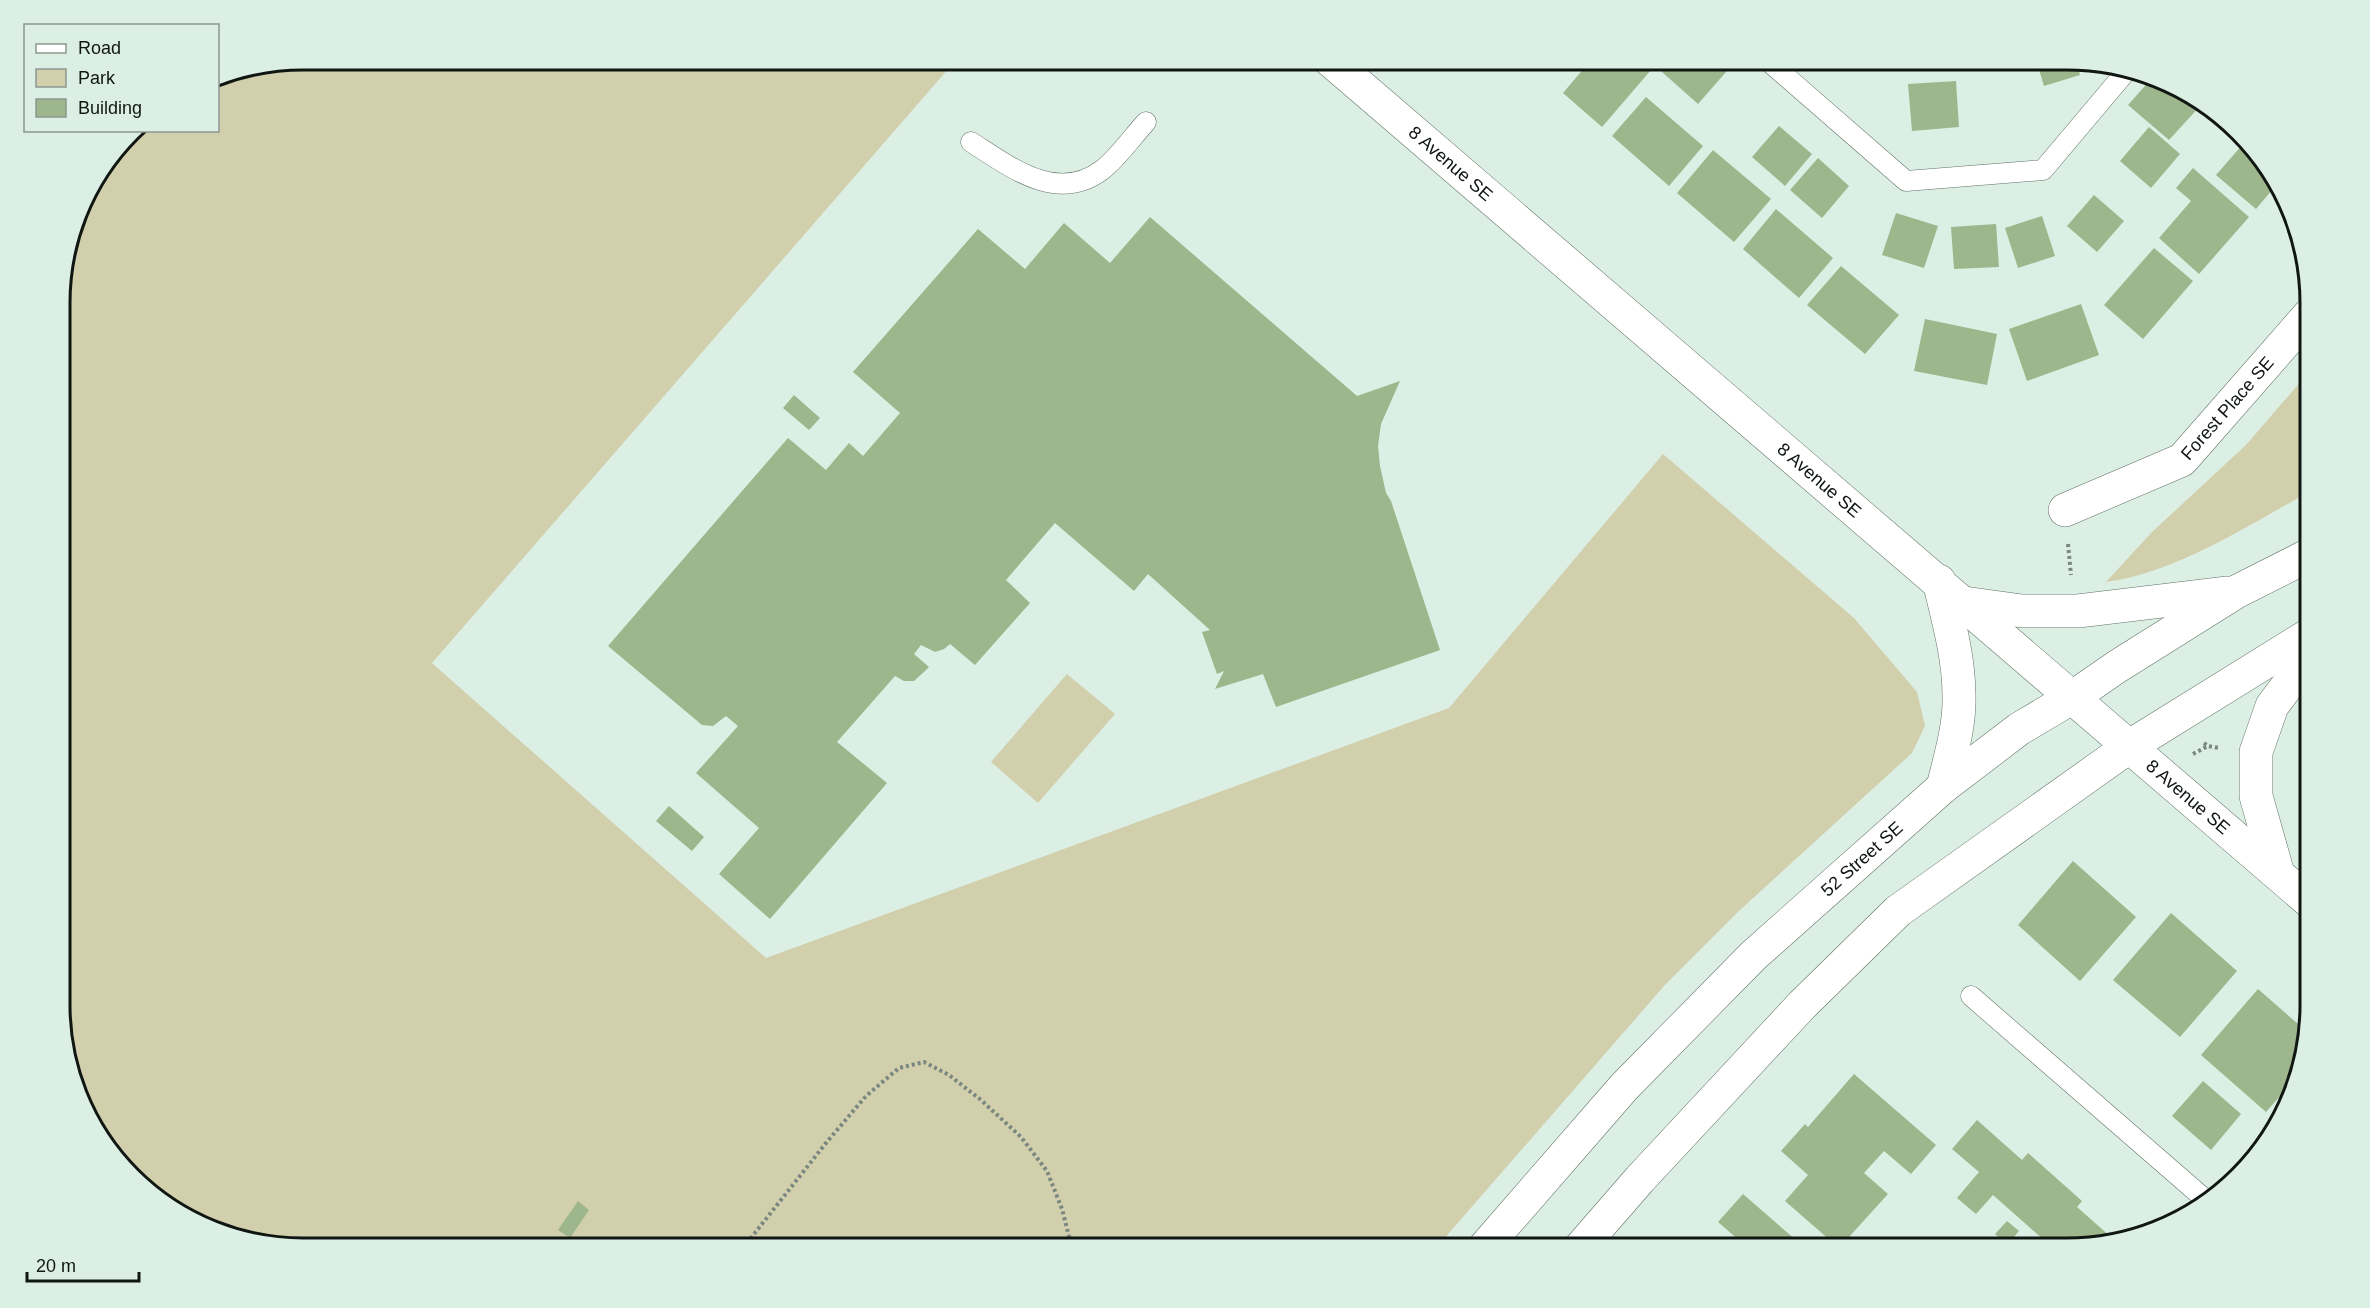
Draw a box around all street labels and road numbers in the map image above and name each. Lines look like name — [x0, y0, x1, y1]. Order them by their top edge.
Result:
street label: 8 Avenue SE — [1405, 122, 1497, 205]
street label: Forest Place SE — [2177, 353, 2278, 464]
street label: 8 Avenue SE — [1773, 439, 1865, 522]
street label: 8 Avenue SE — [2142, 756, 2234, 838]
street label: 52 Street SE — [1817, 818, 1907, 900]

